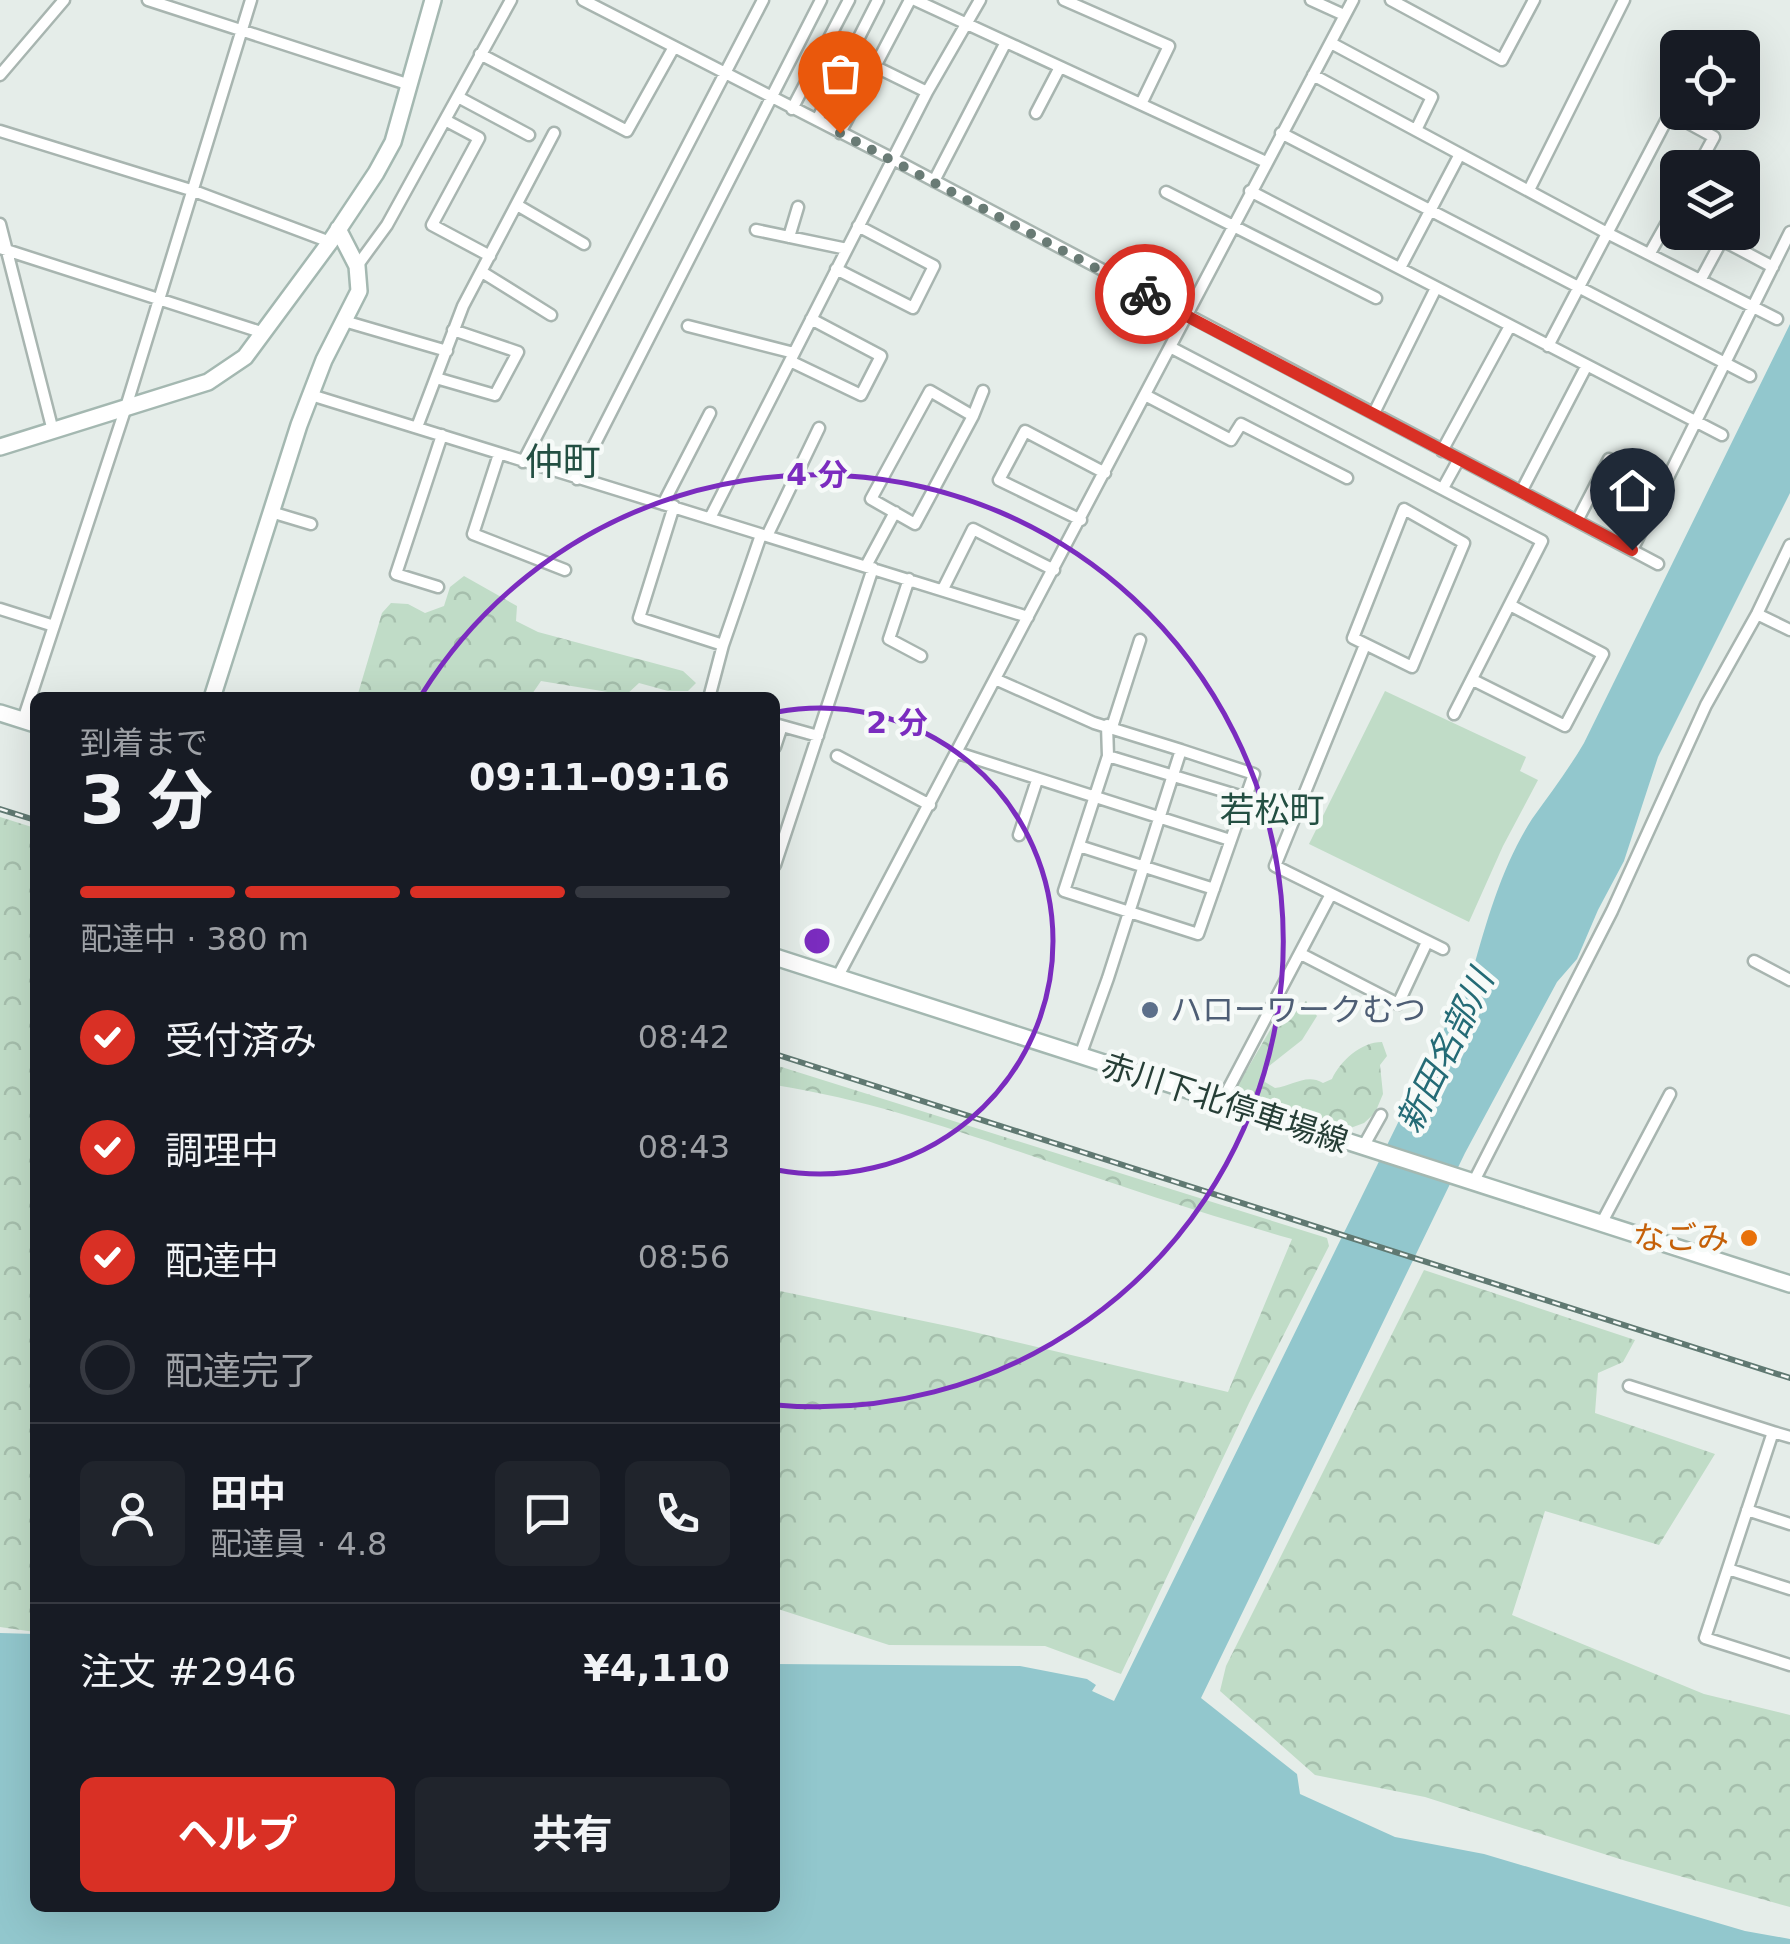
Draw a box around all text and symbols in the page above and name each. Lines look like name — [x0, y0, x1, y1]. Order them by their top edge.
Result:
map controls — [1660, 30, 1760, 250]
button: locate — [1660, 30, 1760, 130]
pin — [798, 31, 883, 134]
icon: bag — [813, 46, 868, 101]
button: layers — [1660, 150, 1760, 250]
courier — [1095, 244, 1195, 344]
icon: bike — [1118, 267, 1173, 322]
district label: 仲町 — [525, 440, 601, 484]
pin — [1590, 448, 1675, 551]
text: 4 分 — [786, 457, 848, 492]
icon: home — [1605, 463, 1660, 518]
text: 2 分 — [866, 705, 928, 740]
text: 到着まで — [80, 724, 208, 762]
text: 09:11–09:16 — [469, 755, 730, 799]
text: 3 分 — [80, 763, 213, 838]
district label: 若松町 — [1219, 790, 1325, 830]
text: 配達中 · 380 m — [80, 920, 309, 958]
centre of rings — [799, 923, 835, 959]
water label: 新田名部川 — [1389, 960, 1503, 1138]
place label: ハローワークむつ — [1170, 991, 1426, 1029]
marker: ハローワークむつ — [1139, 999, 1161, 1021]
icon: check — [80, 1010, 135, 1065]
text: 08:42 — [638, 1018, 730, 1056]
text: 受付済み — [165, 1019, 317, 1063]
street label: 赤川下北停車場線 — [1097, 1045, 1353, 1161]
icon: check — [80, 1120, 135, 1175]
text: 08:43 — [638, 1128, 730, 1166]
text: 調理中 — [165, 1129, 279, 1173]
place label: なごみ — [1633, 1219, 1729, 1257]
marker: なごみ — [1738, 1227, 1760, 1249]
icon: check — [80, 1230, 135, 1285]
text: 08:56 — [638, 1238, 730, 1276]
text: 配達中 — [165, 1239, 279, 1283]
text: 配達完了 — [165, 1349, 317, 1393]
button: person — [80, 1461, 185, 1566]
button: chat — [495, 1461, 600, 1566]
button: phone — [625, 1461, 730, 1566]
text: 田中 — [210, 1472, 286, 1516]
text: 配達員 · 4.8 — [210, 1525, 387, 1563]
text: ¥4,110 — [583, 1646, 730, 1690]
text: 注文 #2946 — [80, 1650, 297, 1694]
button: ヘルプ — [80, 1777, 395, 1892]
button: 共有 — [415, 1777, 730, 1892]

